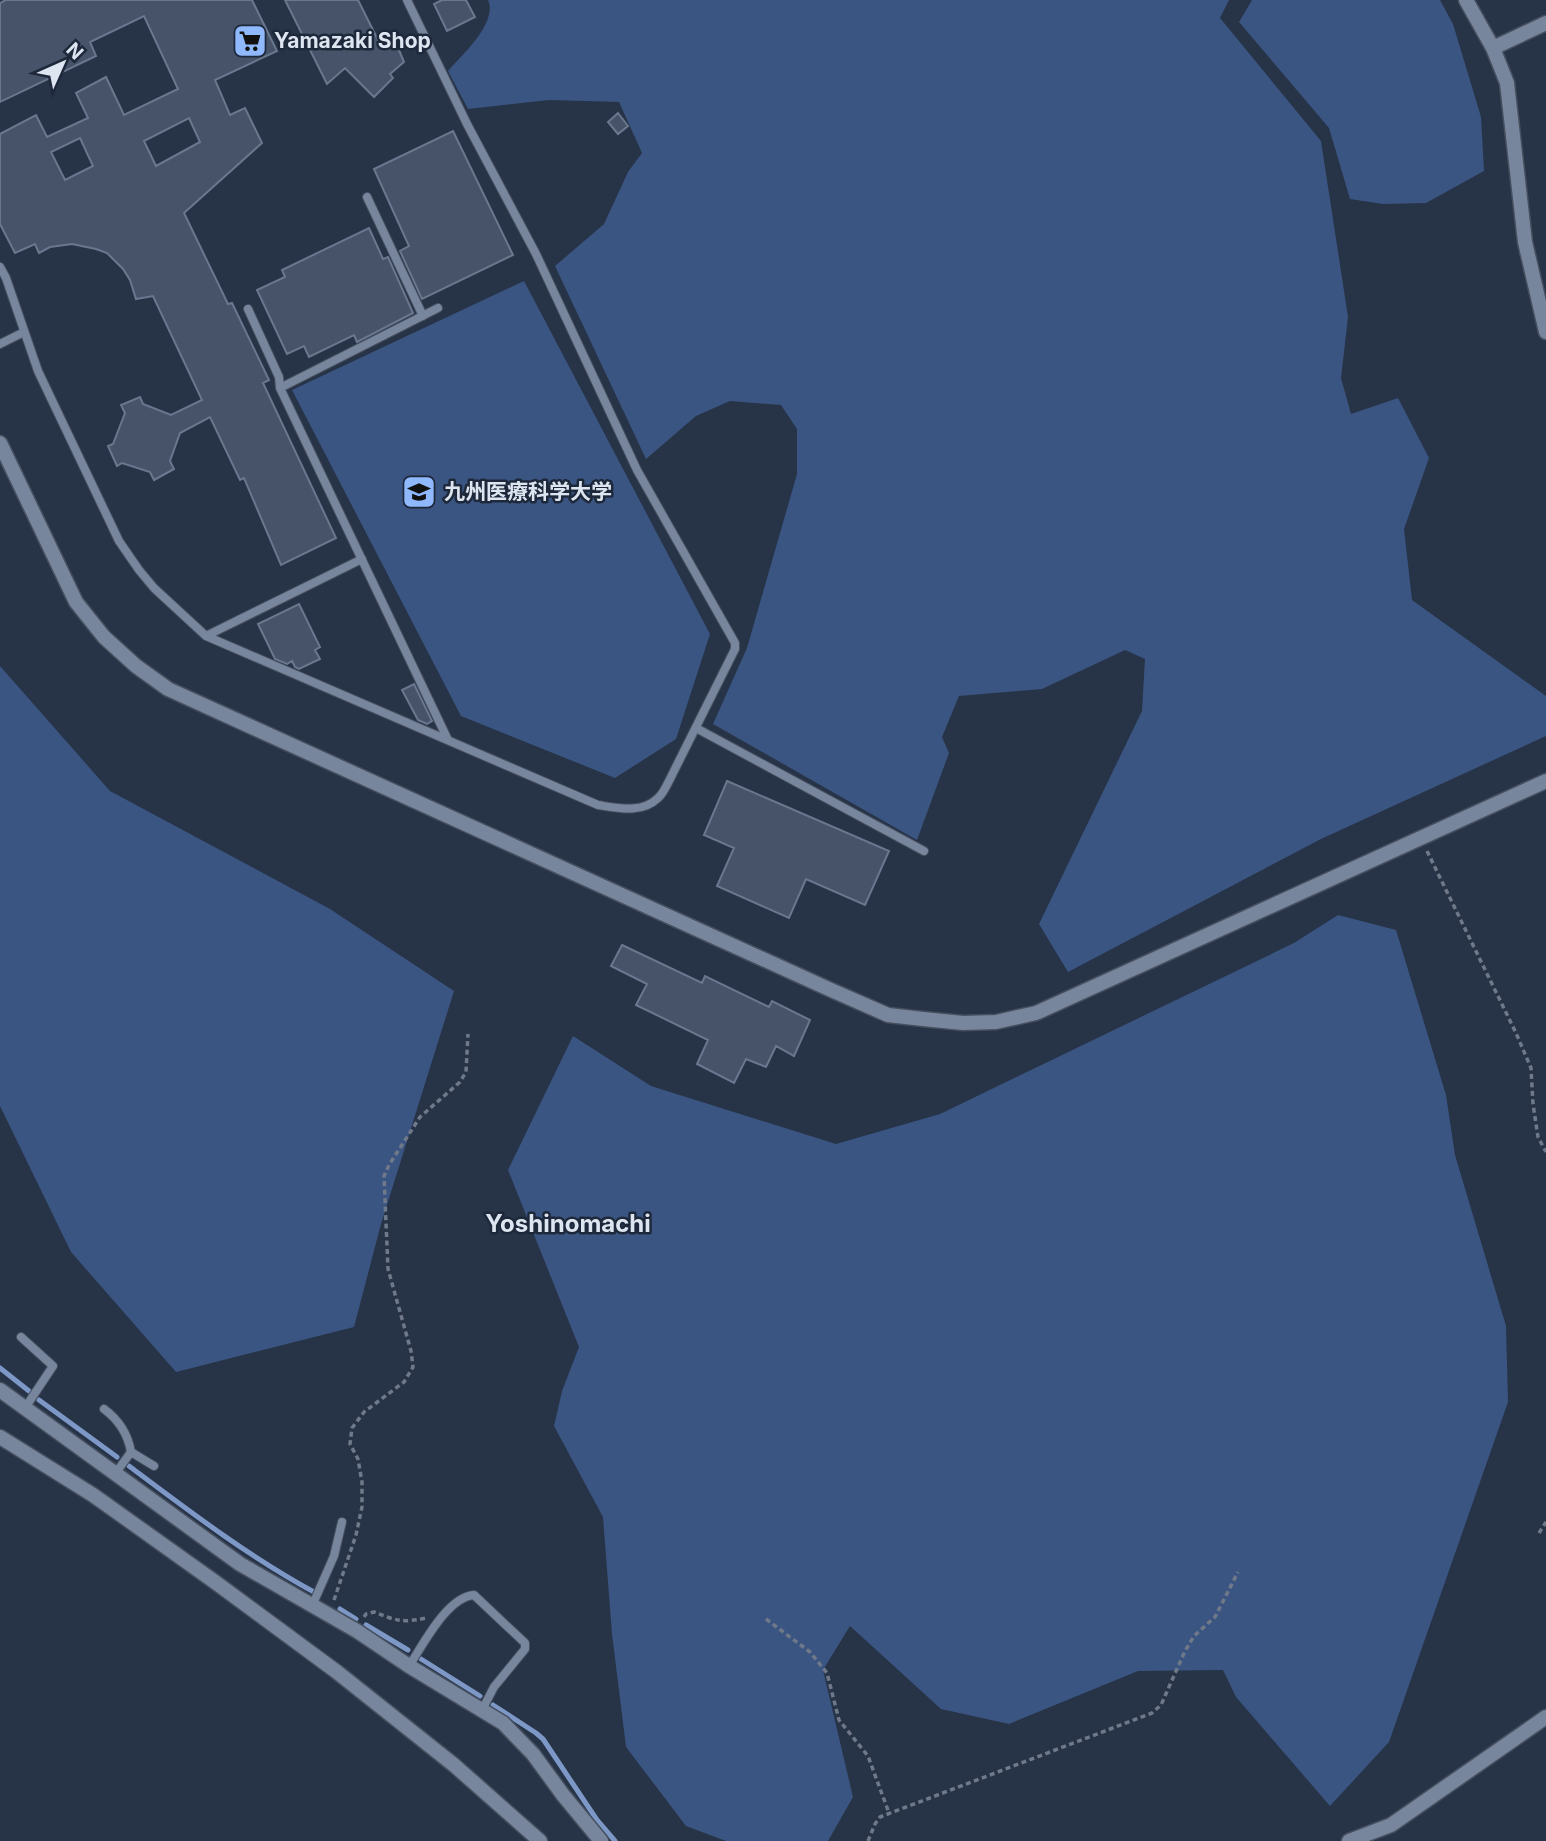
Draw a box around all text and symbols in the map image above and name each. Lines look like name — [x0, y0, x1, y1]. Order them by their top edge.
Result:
supermarket icon: Yamazaki Shop — [231, 22, 269, 60]
north arrow — [28, 28, 98, 98]
place label: Yamazaki Shop — [274, 28, 431, 53]
text: N — [61, 38, 88, 65]
school or university icon: 九州医療科学大学 — [400, 473, 438, 511]
place label: 九州医療科学大学 — [444, 479, 612, 504]
district label: Yoshinomachi — [485, 1209, 651, 1238]

